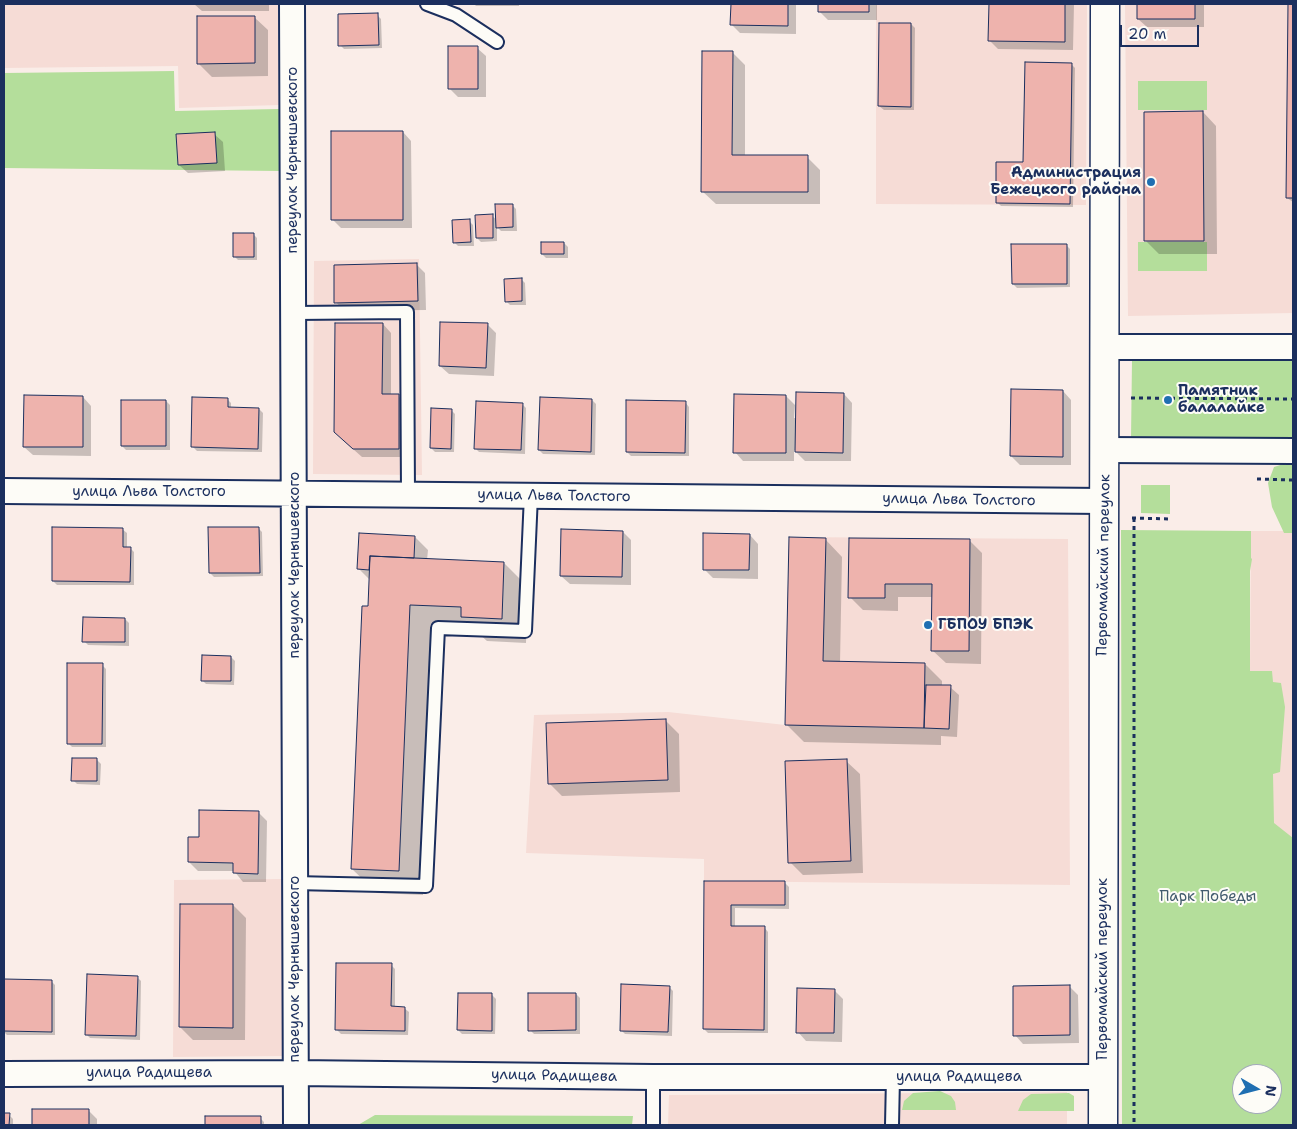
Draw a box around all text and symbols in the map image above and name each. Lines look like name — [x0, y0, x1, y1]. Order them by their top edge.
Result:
scale bar — [1122, 15, 1201, 47]
text: 20 m — [1128, 24, 1167, 44]
street label: переулок Чернышевского — [284, 67, 302, 253]
place label: Администрация Бежецкого района — [990, 164, 1141, 199]
marker: Администрация Бежецкого района — [1145, 176, 1157, 188]
place label: Памятник балалайке — [1178, 382, 1265, 417]
marker: Памятник балалайке — [1162, 394, 1174, 406]
street label: переулок Чернышевского — [286, 472, 304, 658]
street label: Первомайский переулок — [1093, 474, 1115, 656]
street label: улица Льва Толстого — [72, 483, 226, 501]
street label: улица Льва Толстого — [477, 486, 631, 506]
street label: улица Льва Толстого — [882, 490, 1036, 510]
place label: ГБПОУ БПЭК — [938, 616, 1033, 634]
marker: ГБПОУ БПЭК — [922, 619, 934, 631]
street label: переулок Чернышевского — [286, 876, 304, 1062]
street label: Первомайский переулок — [1094, 878, 1112, 1060]
park label: Парк Победы — [1159, 888, 1257, 906]
street label: улица Радищева — [86, 1064, 212, 1082]
north arrow — [1232, 1064, 1282, 1114]
street label: улица Радищева — [491, 1066, 617, 1086]
street label: улица Радищева — [896, 1068, 1022, 1086]
text: N — [1261, 1084, 1281, 1098]

